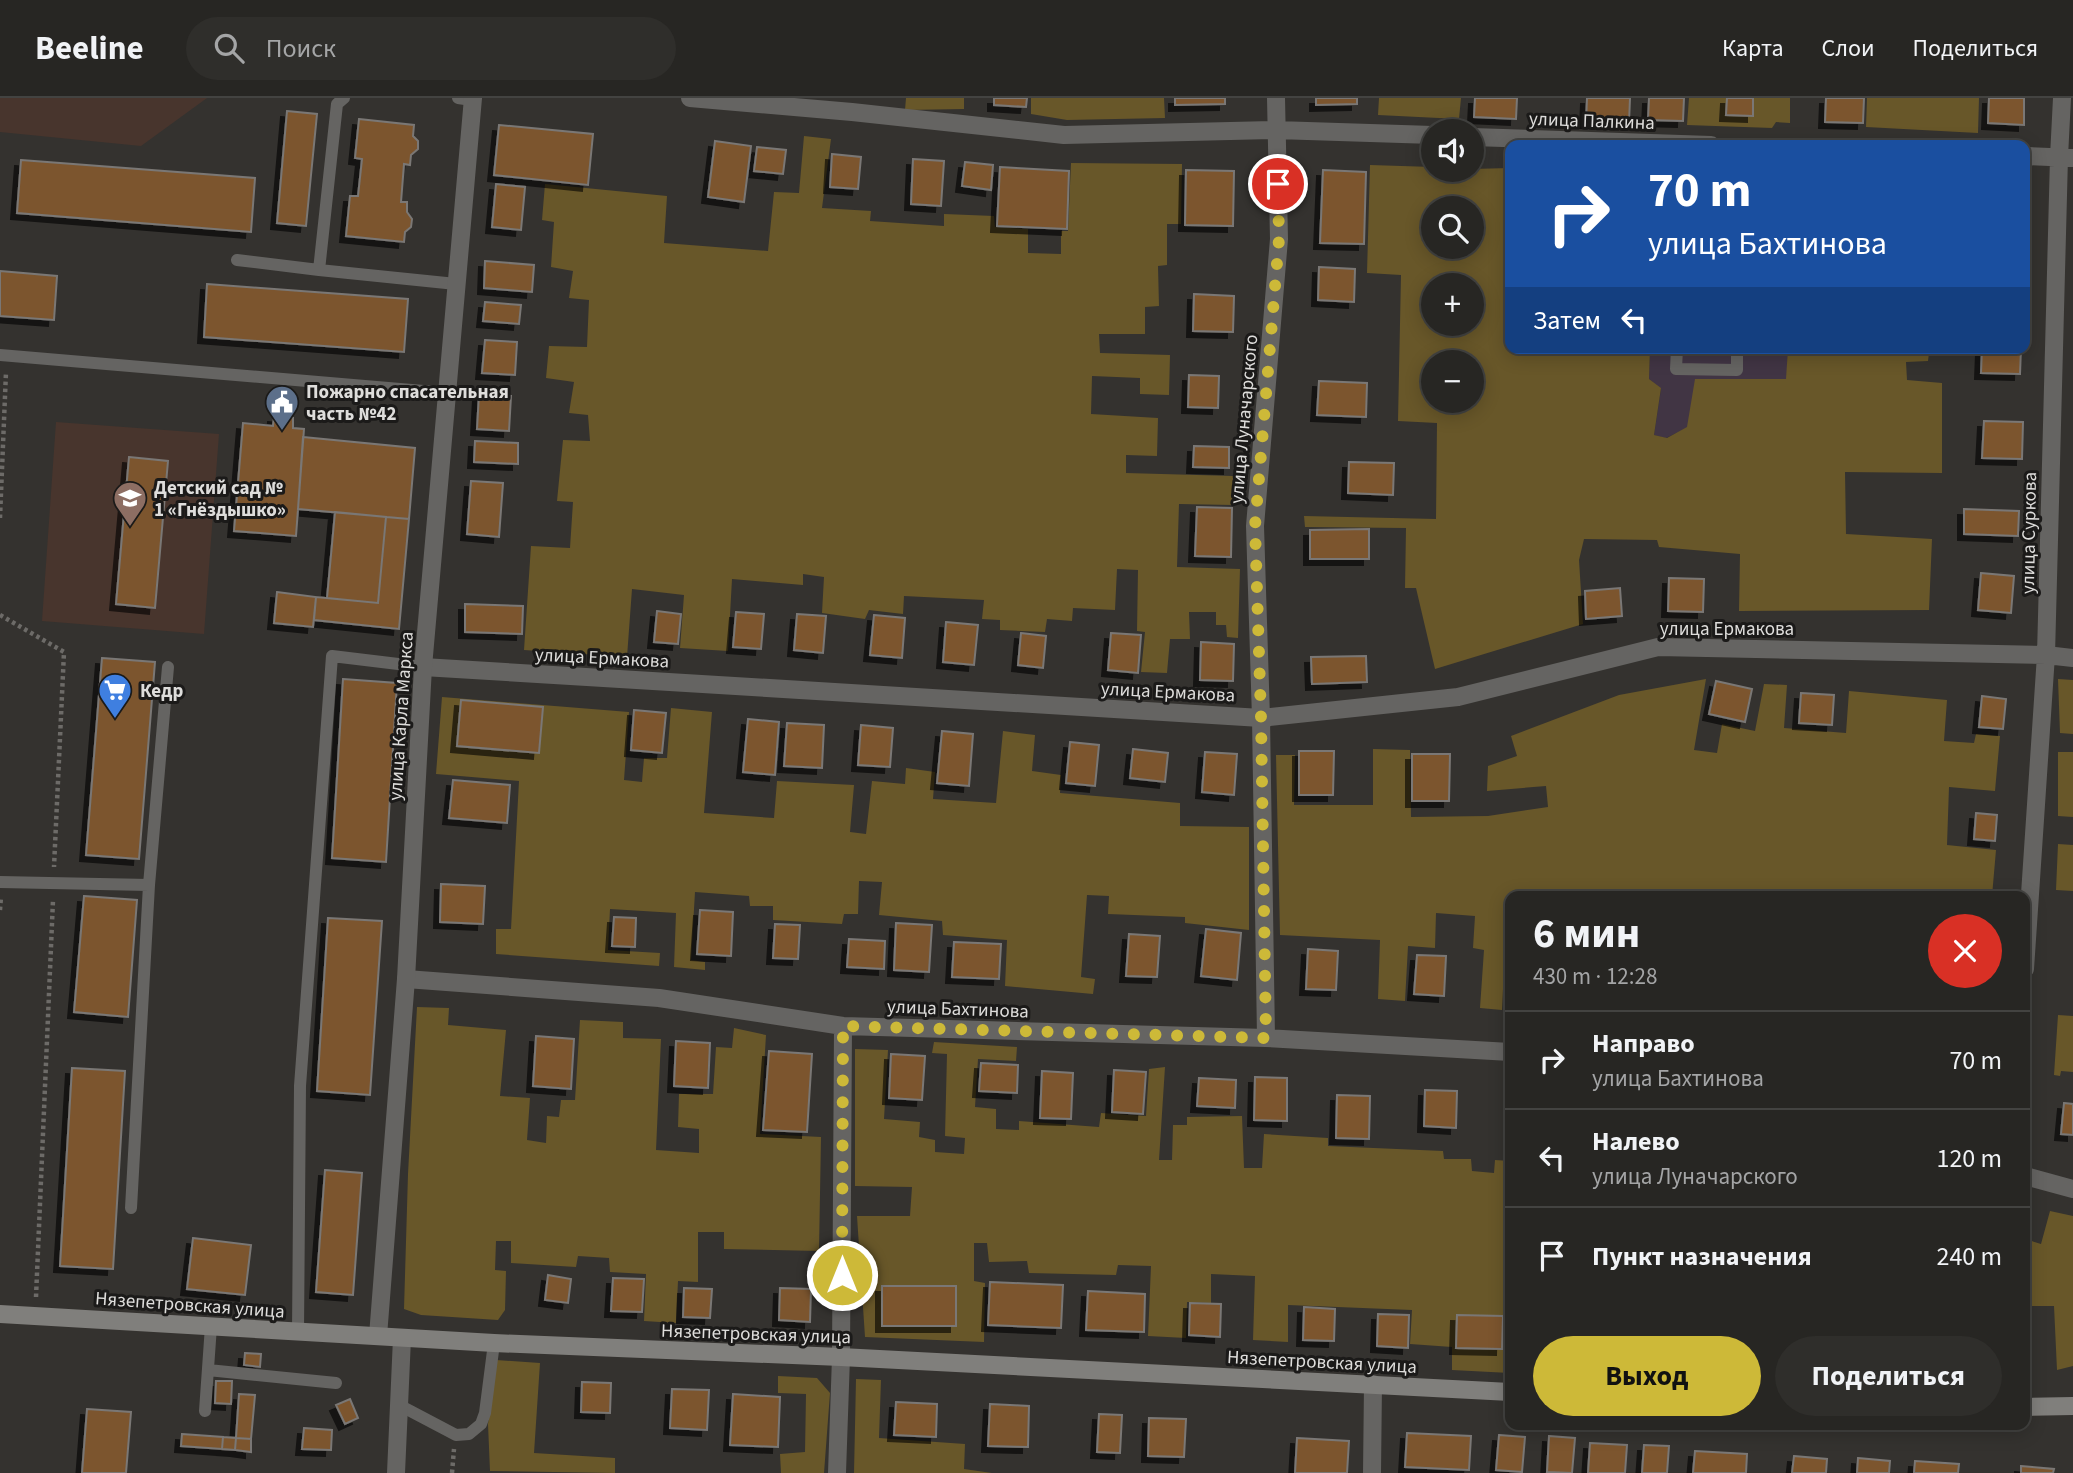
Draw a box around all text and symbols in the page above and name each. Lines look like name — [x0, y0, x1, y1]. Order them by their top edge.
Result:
search box — [186, 17, 676, 80]
text: Beeline — [35, 25, 144, 72]
icon: search — [210, 29, 248, 67]
text: Поиск — [266, 30, 336, 67]
text: Карта — [1722, 31, 1784, 66]
text: Слои — [1822, 31, 1875, 66]
text: Поделиться — [1913, 31, 2038, 66]
street label: улица Палкина — [1529, 106, 1655, 137]
map controls — [1421, 119, 1484, 413]
button: sound — [1421, 119, 1484, 182]
pin — [1248, 154, 1308, 214]
text: 70 m — [1648, 156, 1752, 226]
icon: arrive — [1259, 165, 1297, 203]
icon: right — [1533, 168, 1624, 259]
button: search — [1421, 196, 1484, 259]
text: улица Бахтинова — [1648, 221, 1887, 267]
button: + — [1421, 273, 1484, 336]
icon: left — [1615, 301, 1653, 339]
text: Затем — [1533, 302, 1601, 339]
street label: улица Луначарского — [1224, 333, 1265, 505]
button: − — [1421, 350, 1484, 413]
place label: Пожарно спасательная часть №42 — [306, 379, 509, 428]
public building icon: Пожарно спасательная часть №42 — [263, 383, 301, 432]
street label: улица Суркова — [2015, 472, 2044, 594]
place label: Детский сад № 1 «Гнёздышко» — [154, 475, 286, 524]
school or university icon: Детский сад № 1 «Гнёздышко» — [111, 479, 149, 528]
street label: улица Ермакова — [1660, 616, 1794, 643]
street label: улица Карла Маркса — [382, 631, 421, 801]
street label: улица Ермакова — [534, 642, 670, 675]
supermarket icon: Кедр — [96, 671, 134, 720]
street label: улица Ермакова — [1100, 676, 1236, 709]
place label: Кедр — [140, 678, 183, 705]
text: 6 мин — [1533, 904, 1640, 964]
button: close — [1928, 914, 2002, 988]
text: 430 m · 12:28 — [1533, 960, 1657, 993]
street label: улица Бахтинова — [887, 994, 1029, 1025]
text: Направо — [1592, 1025, 1695, 1062]
icon: right — [1533, 1041, 1571, 1079]
text: 70 m — [1949, 1042, 2002, 1079]
text: улица Бахтинова — [1592, 1062, 1764, 1095]
text: Налево — [1592, 1123, 1680, 1160]
icon: left — [1533, 1139, 1571, 1177]
text: 120 m — [1936, 1140, 2002, 1177]
text: улица Луначарского — [1592, 1160, 1798, 1193]
icon: arrive — [1533, 1237, 1571, 1275]
position arrow — [805, 1238, 879, 1312]
text: Пункт назначения — [1592, 1238, 1812, 1275]
text: 240 m — [1936, 1238, 2002, 1275]
street label: Нязепетровская улица — [94, 1285, 286, 1326]
street label: Нязепетровская улица — [660, 1318, 851, 1351]
button: Выход — [1533, 1336, 1761, 1416]
button: Поделиться — [1775, 1336, 2002, 1416]
street label: Нязепетровская улица — [1226, 1344, 1418, 1381]

